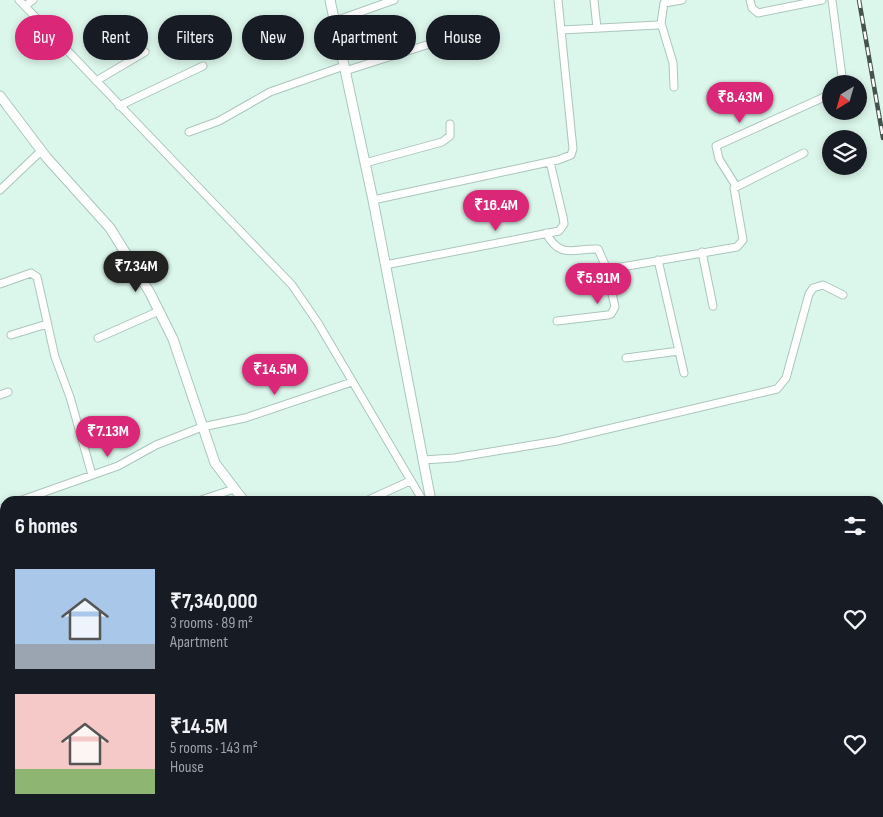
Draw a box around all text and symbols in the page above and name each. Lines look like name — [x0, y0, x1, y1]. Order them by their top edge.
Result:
chip: Buy — [15, 15, 73, 60]
chip: Rent — [83, 15, 148, 60]
chip: Filters — [158, 15, 232, 60]
chip: New — [242, 15, 304, 60]
chip: Apartment — [314, 15, 416, 60]
chip: House — [426, 15, 500, 60]
north arrow — [822, 75, 868, 120]
map controls — [822, 75, 867, 175]
pin: ₹8.43M — [699, 82, 781, 124]
text: ₹8.43M — [717, 88, 763, 107]
button: layers — [822, 130, 867, 175]
pin: ₹16.4M — [455, 190, 537, 232]
text: ₹16.4M — [474, 196, 518, 215]
pin: ₹7.34M — [95, 250, 177, 293]
text: ₹7.34M — [114, 257, 158, 276]
pin: ₹5.91M — [557, 262, 639, 305]
text: ₹5.91M — [576, 269, 620, 288]
pin: ₹14.5M — [234, 354, 316, 396]
text: ₹14.5M — [253, 360, 297, 379]
pin: ₹7.13M — [67, 416, 149, 458]
text: ₹7.13M — [87, 422, 129, 441]
icon: filters — [841, 512, 869, 540]
text: 6 homes — [15, 514, 78, 539]
icon: home — [55, 589, 115, 649]
text: ₹7,340,000 — [170, 589, 257, 614]
icon: heart — [841, 605, 869, 633]
text: 3 rooms · 89 m² — [170, 614, 253, 633]
text: Apartment — [170, 633, 228, 652]
icon: home — [55, 714, 115, 774]
text: ₹14.5M — [170, 714, 227, 739]
icon: heart — [841, 730, 869, 758]
text: 5 rooms · 143 m² — [170, 739, 258, 758]
text: House — [170, 758, 204, 777]

